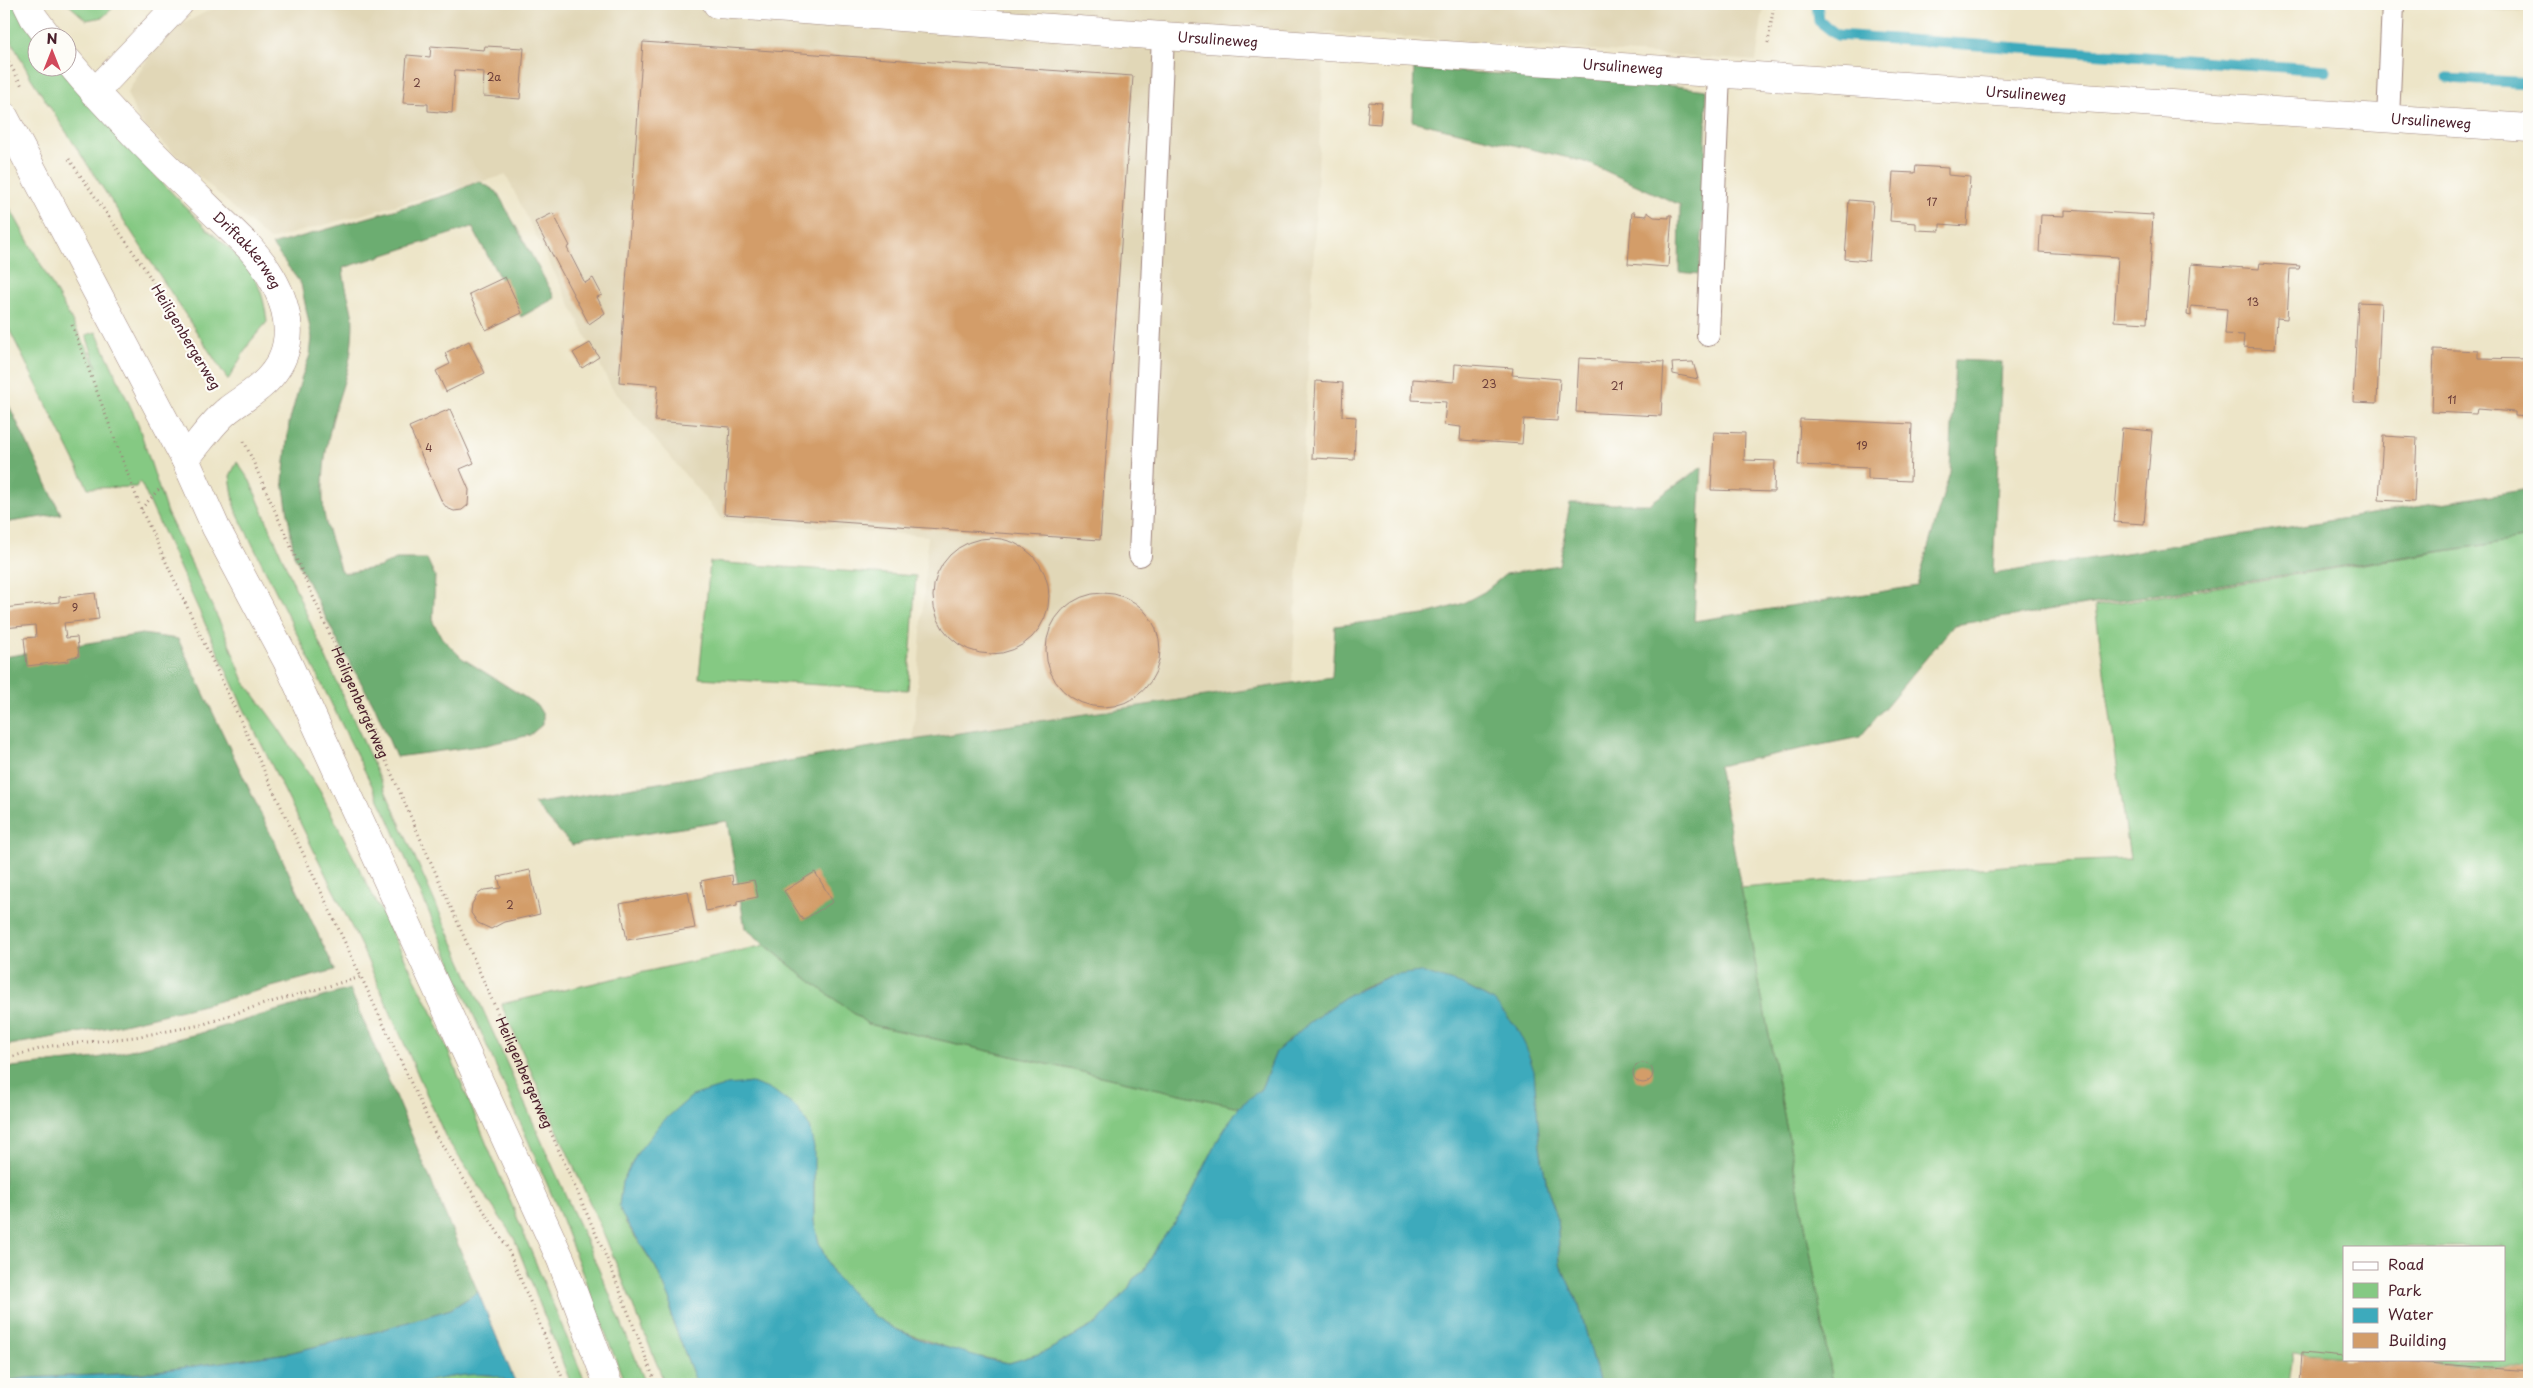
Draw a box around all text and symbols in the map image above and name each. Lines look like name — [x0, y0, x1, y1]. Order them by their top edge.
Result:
street label: Ursulineweg — [1177, 26, 1259, 52]
north arrow — [28, 28, 78, 78]
text: N — [46, 28, 58, 49]
street label: Ursulineweg — [1582, 53, 1664, 80]
house number: 2a — [487, 68, 501, 85]
house number: 2 — [413, 74, 421, 91]
street label: Ursulineweg — [1985, 80, 2067, 107]
street label: Ursulineweg — [2390, 108, 2472, 134]
house number: 17 — [1927, 193, 1938, 210]
street label: Driftakkerweg — [208, 206, 287, 293]
street label: Heiligenbergerweg — [146, 280, 226, 394]
house number: 13 — [2247, 293, 2259, 310]
house number: 23 — [1482, 375, 1496, 392]
house number: 21 — [1611, 377, 1623, 394]
house number: 11 — [2447, 391, 2457, 408]
house number: 19 — [1856, 437, 1868, 454]
house number: 4 — [425, 439, 433, 456]
house number: 9 — [72, 599, 78, 616]
street label: Heiligenbergerweg — [326, 643, 395, 762]
house number: 2 — [506, 896, 514, 913]
street label: Heiligenbergerweg — [491, 1013, 559, 1132]
legend — [2343, 1246, 2506, 1360]
text: Road — [2388, 1252, 2424, 1275]
text: Park — [2388, 1278, 2422, 1301]
text: Water — [2388, 1302, 2433, 1325]
text: Building — [2388, 1328, 2447, 1351]

